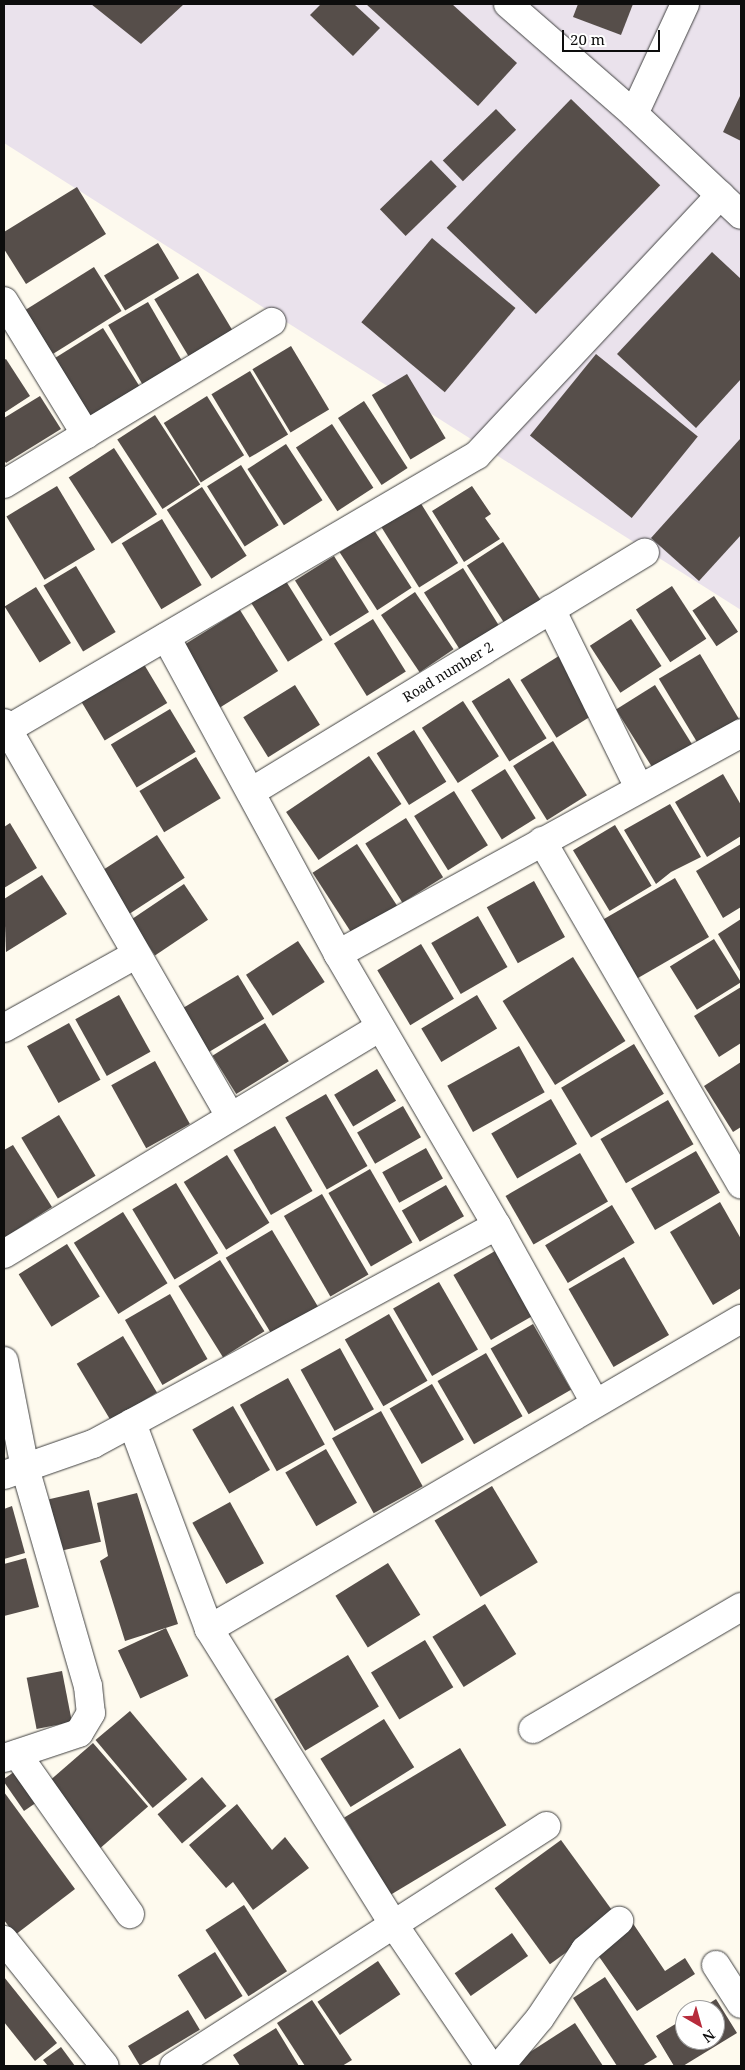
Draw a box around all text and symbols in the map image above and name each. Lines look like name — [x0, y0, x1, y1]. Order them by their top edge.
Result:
scale bar — [565, 20, 662, 52]
text: 20 m — [570, 29, 605, 49]
street label: Road number 2 — [400, 638, 496, 706]
north arrow — [675, 2000, 725, 2050]
text: N — [699, 2026, 719, 2047]

